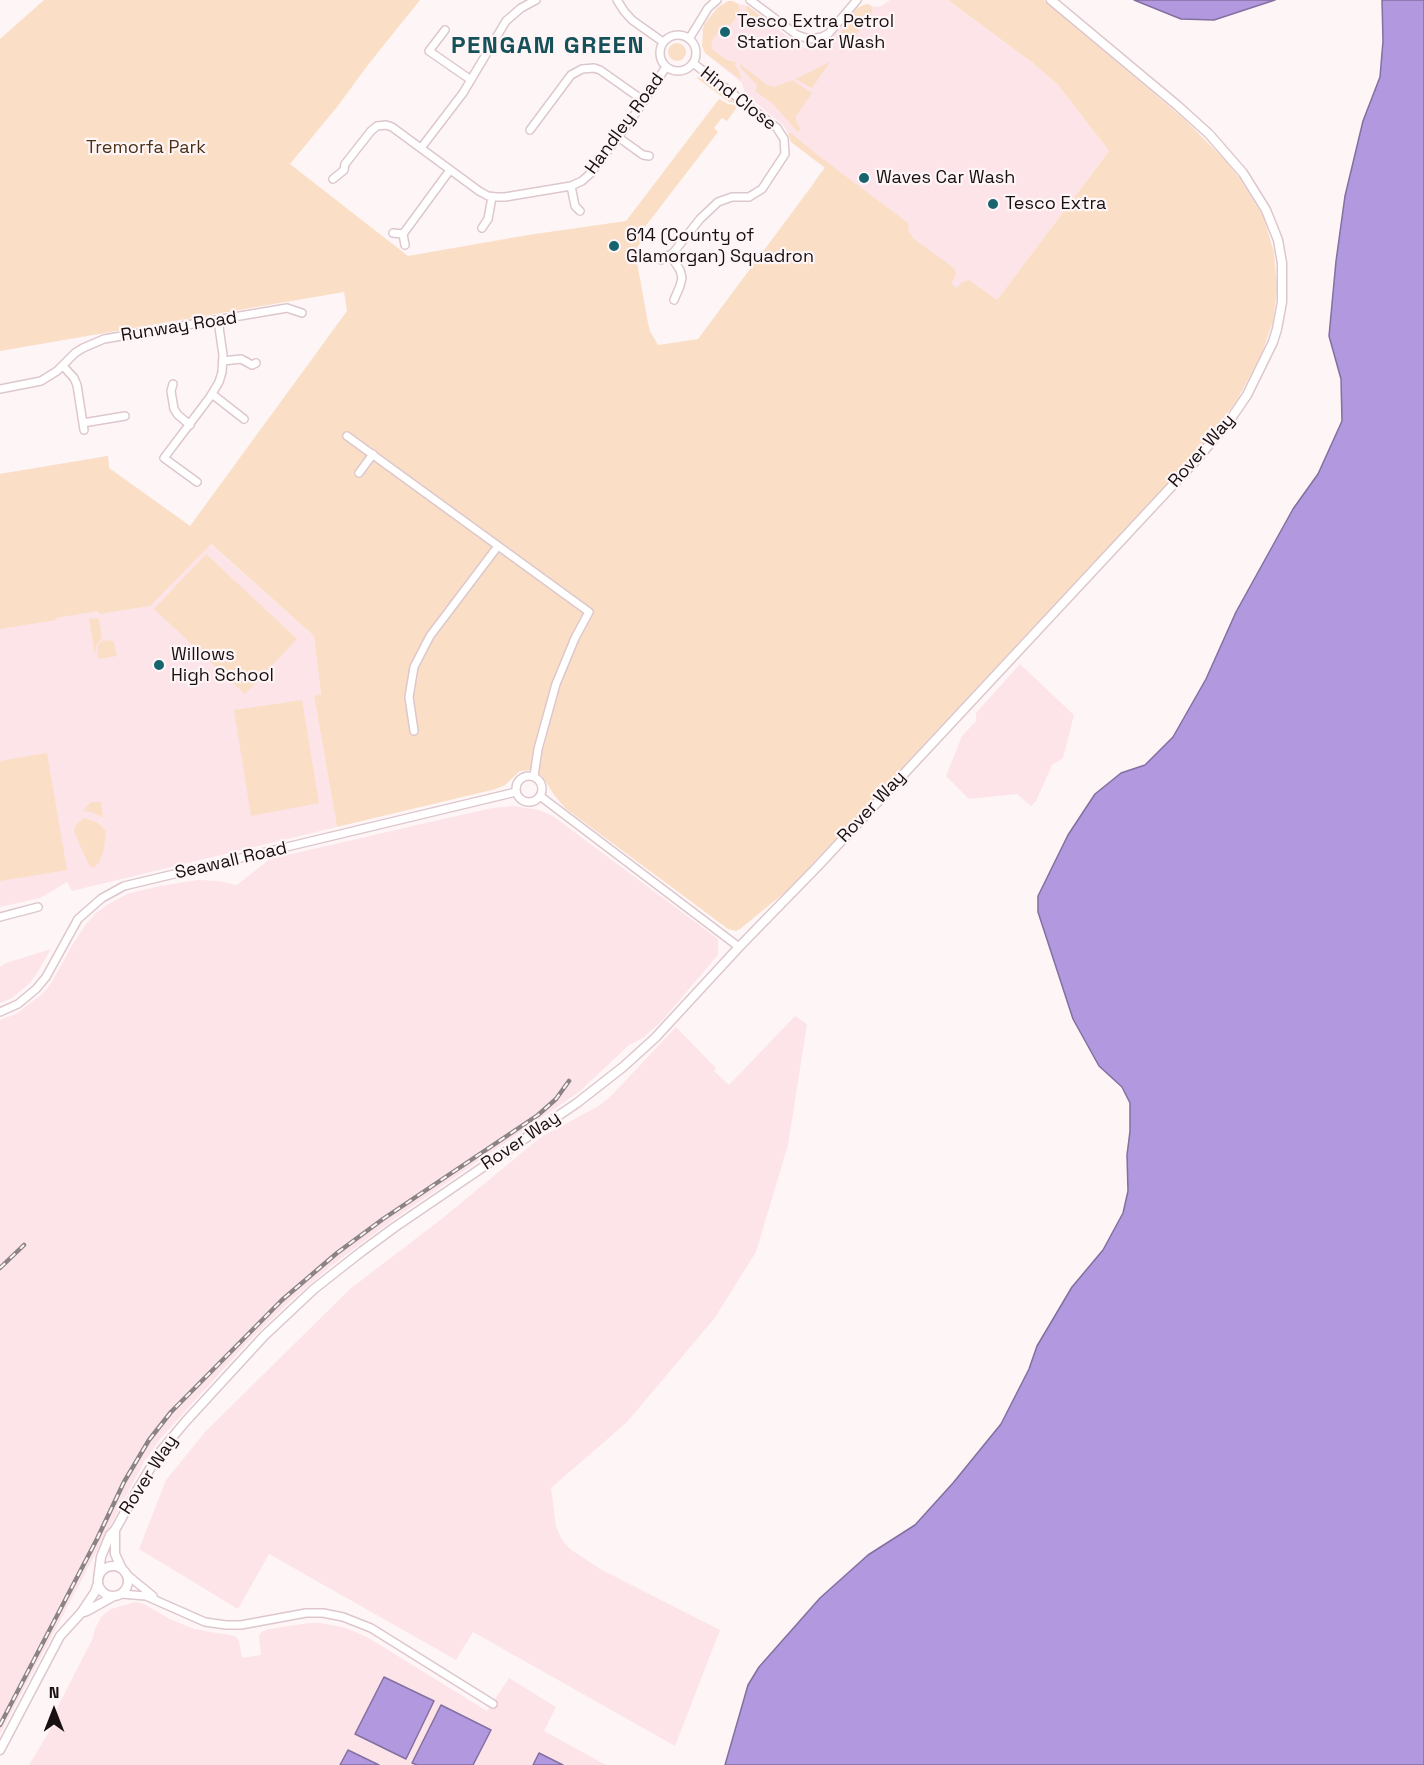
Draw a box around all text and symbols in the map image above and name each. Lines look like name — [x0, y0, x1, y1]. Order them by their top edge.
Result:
place label: Tesco Extra Petrol Station Car Wash — [737, 11, 894, 54]
marker: Tesco Extra Petrol Station Car Wash — [718, 25, 732, 39]
district label: PENGAM GREEN — [451, 32, 645, 60]
street label: Hind Close — [696, 63, 780, 135]
street label: Handley Road — [581, 69, 669, 179]
park label: Tremorfa Park — [86, 137, 206, 159]
place label: Waves Car Wash — [876, 167, 1015, 189]
marker: Waves Car Wash — [857, 171, 871, 185]
place label: Tesco Extra — [1005, 193, 1106, 215]
marker: Tesco Extra — [986, 197, 1000, 211]
place label: 614 (County of Glamorgan) Squadron — [626, 225, 814, 268]
marker: 614 (County of Glamorgan) Squadron — [607, 239, 621, 253]
street label: Runway Road — [119, 307, 239, 347]
street label: Rover Way — [1164, 410, 1240, 492]
place label: Willows High School — [171, 644, 274, 686]
marker: Willows High School — [152, 658, 166, 672]
street label: Rover Way — [833, 767, 911, 847]
street label: Seawall Road — [173, 838, 289, 884]
street label: Rover Way — [478, 1107, 564, 1175]
street label: Rover Way — [115, 1431, 183, 1519]
north arrow — [24, 1681, 84, 1741]
text: N — [49, 1682, 59, 1703]

